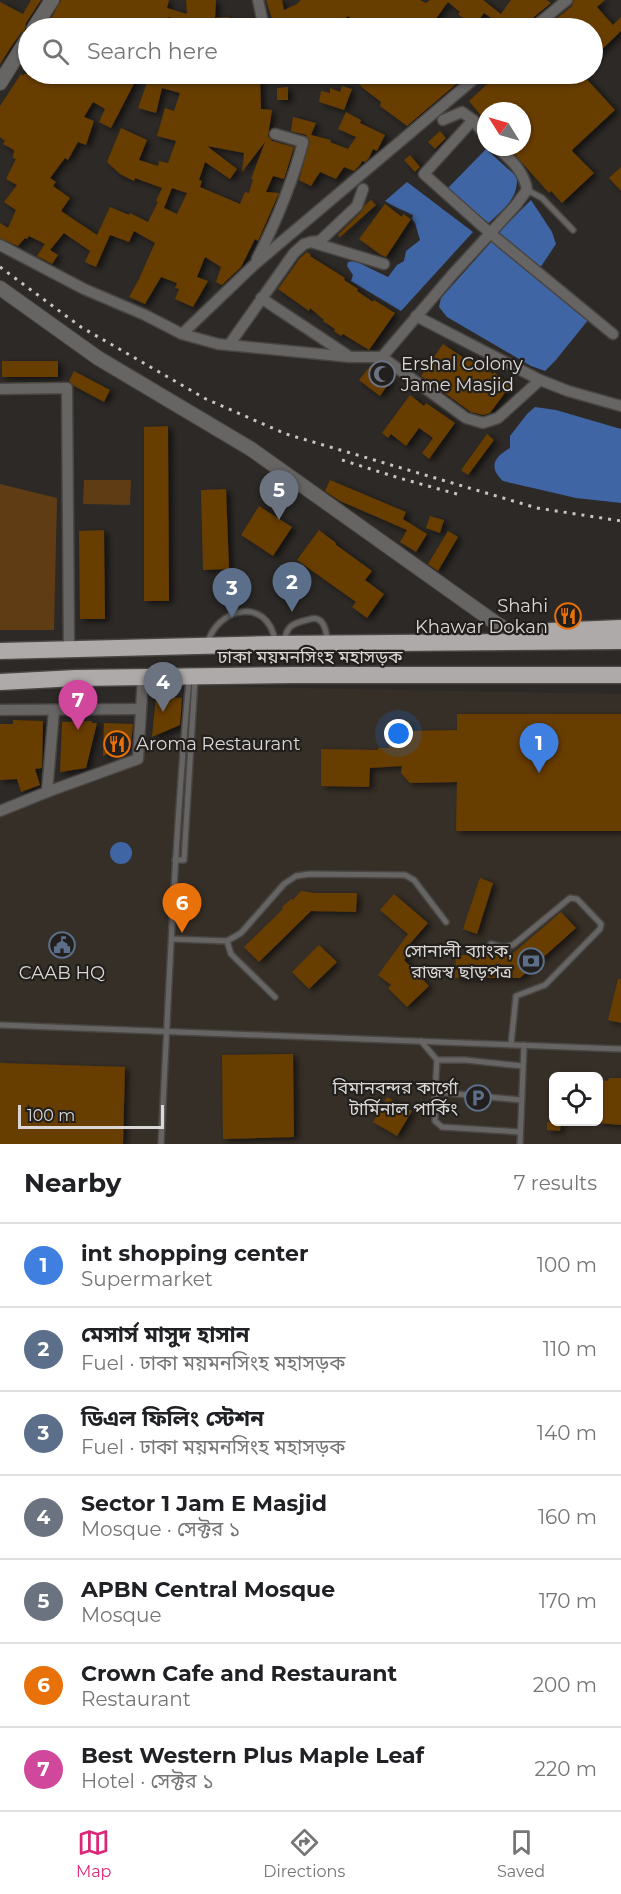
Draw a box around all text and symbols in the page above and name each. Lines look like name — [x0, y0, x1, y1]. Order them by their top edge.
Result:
search box — [18, 18, 603, 84]
icon: search — [39, 35, 72, 68]
text: Search here — [87, 38, 218, 65]
north arrow — [477, 102, 531, 156]
place label: Ershal Colony Jame Masjid — [400, 353, 523, 396]
mosque icon: Ershal Colony Jame Masjid — [367, 359, 397, 389]
pin: 5 — [260, 470, 298, 520]
pin: 2 — [272, 562, 312, 612]
pin: 3 — [212, 568, 252, 618]
place label: Shahi Khawar Dokan — [415, 595, 548, 638]
restaurant icon: Shahi Khawar Dokan — [553, 601, 583, 631]
street label: ঢাকা ময়মনসিংহ মহাসড়ক — [217, 646, 403, 668]
pin: 4 — [144, 662, 182, 712]
pin: 7 — [58, 680, 98, 730]
your location — [384, 719, 413, 748]
pin: 1 — [520, 724, 558, 773]
restaurant icon: Aroma Restaurant — [102, 729, 132, 759]
place label: Aroma Restaurant — [136, 733, 301, 755]
pin: 6 — [162, 884, 201, 933]
public building icon: CAAB HQ — [47, 930, 77, 960]
place label: সোনালী ব্যাংক, রাজস্ব ছাড়পত্র — [405, 940, 513, 983]
bank icon: সোনালী ব্যাংক, রাজস্ব ছাড়পত্র — [516, 946, 546, 976]
place label: CAAB HQ — [19, 962, 105, 984]
map controls — [549, 1072, 603, 1126]
button: locate — [549, 1072, 603, 1126]
place label: বিমানবন্দর কার্গো টার্মিনাল পার্কিং — [332, 1077, 458, 1120]
parking icon: বিমানবন্দর কার্গো টার্মিনাল পার্কিং — [463, 1083, 493, 1113]
scale bar — [18, 1102, 164, 1130]
text: 100 m — [27, 1106, 75, 1125]
text: Nearby — [24, 1167, 121, 1199]
text: 7 results — [514, 1171, 597, 1195]
text: int shopping center — [81, 1240, 308, 1267]
text: 1 — [40, 1253, 47, 1277]
text: 100 m — [537, 1253, 597, 1277]
text: Supermarket — [81, 1267, 213, 1291]
text: মেসার্স মাসুদ হাসান — [81, 1321, 249, 1348]
text: 2 — [38, 1337, 49, 1361]
text: 110 m — [543, 1337, 597, 1361]
text: Fuel · ঢাকা ময়মনসিংহ মহাসড়ক — [81, 1351, 345, 1375]
text: ডিএল ফিলিং স্টেশন — [81, 1405, 264, 1432]
text: 3 — [38, 1421, 49, 1445]
text: 140 m — [537, 1421, 597, 1445]
text: Fuel · ঢাকা ময়মনসিংহ মহাসড়ক — [81, 1435, 345, 1459]
text: Sector 1 Jam E Masjid — [81, 1490, 327, 1517]
text: 4 — [37, 1505, 50, 1529]
text: 160 m — [538, 1505, 597, 1529]
text: Mosque · সেক্টর ১ — [81, 1517, 240, 1541]
text: APBN Central Mosque — [81, 1576, 335, 1603]
text: 5 — [38, 1589, 49, 1613]
text: 170 m — [539, 1589, 597, 1613]
text: Mosque — [81, 1603, 161, 1627]
text: Crown Cafe and Restaurant — [81, 1660, 397, 1687]
text: 6 — [37, 1673, 50, 1697]
text: 200 m — [533, 1673, 597, 1697]
text: Restaurant — [81, 1687, 191, 1711]
text: Best Western Plus Maple Leaf — [81, 1742, 424, 1769]
text: 7 — [37, 1757, 50, 1781]
text: 220 m — [535, 1757, 597, 1781]
text: Hotel · সেক্টর ১ — [81, 1769, 214, 1793]
tab: Map — [76, 1826, 111, 1881]
tab: Directions — [263, 1826, 345, 1881]
tab: Saved — [497, 1826, 545, 1881]

